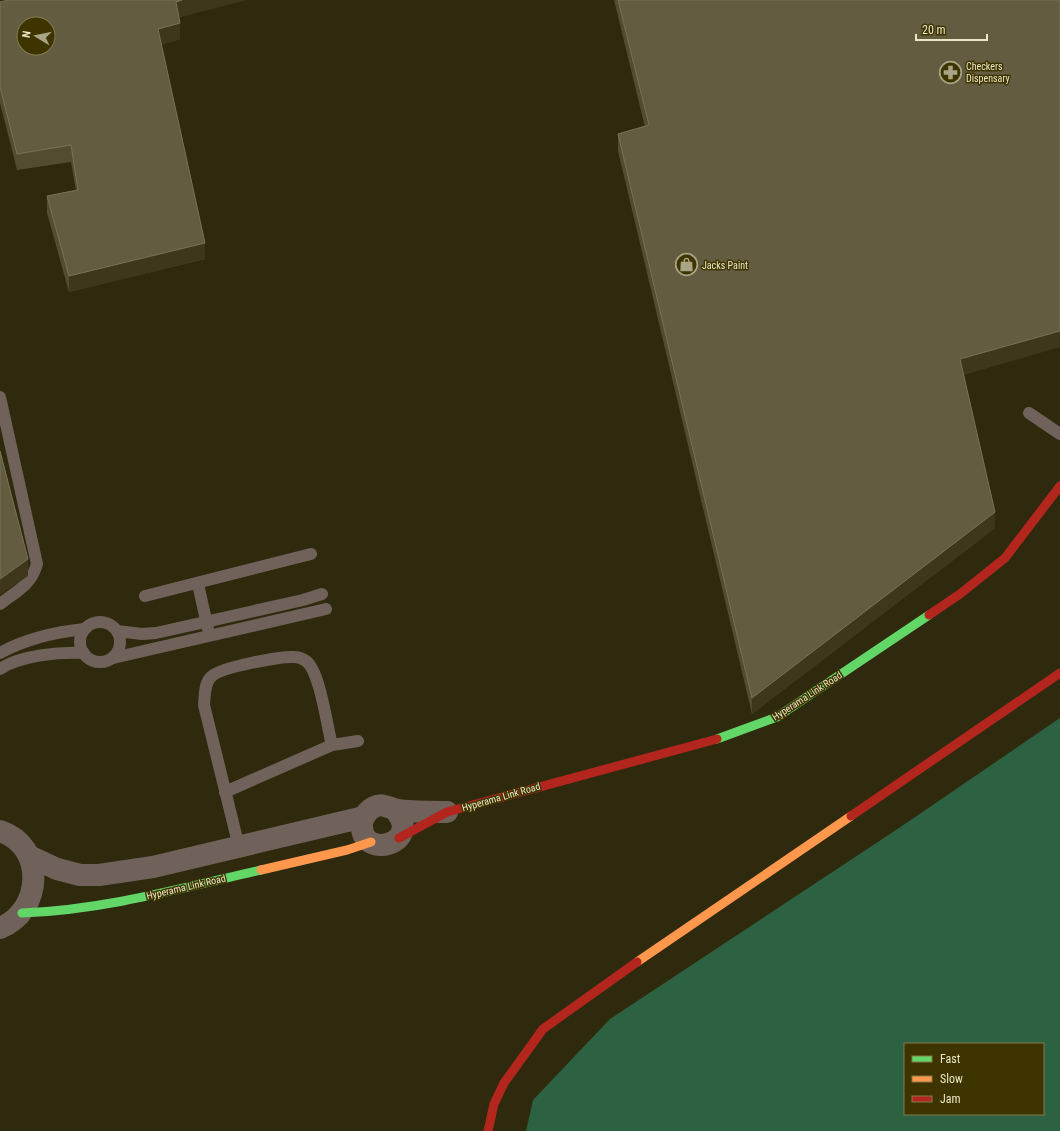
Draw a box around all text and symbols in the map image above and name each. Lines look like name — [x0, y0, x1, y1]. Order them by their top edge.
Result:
north arrow — [16, 16, 56, 56]
scale bar — [916, 16, 987, 42]
text: 20 m — [922, 23, 946, 37]
text: N — [20, 30, 34, 39]
pharmacy icon: Checkers Dispensary — [938, 59, 964, 85]
place label: Checkers Dispensary — [966, 61, 1010, 84]
shop icon: Jacks Paint — [674, 252, 700, 278]
place label: Jacks Paint — [702, 260, 748, 271]
street label: Hyperama Link Road — [770, 669, 844, 723]
street label: Hyperama Link Road — [461, 781, 541, 813]
street label: Hyperama Link Road — [145, 873, 227, 901]
legend — [904, 1043, 1044, 1115]
text: Fast — [940, 1052, 961, 1066]
text: Slow — [940, 1072, 963, 1086]
text: Jam — [940, 1092, 961, 1106]

